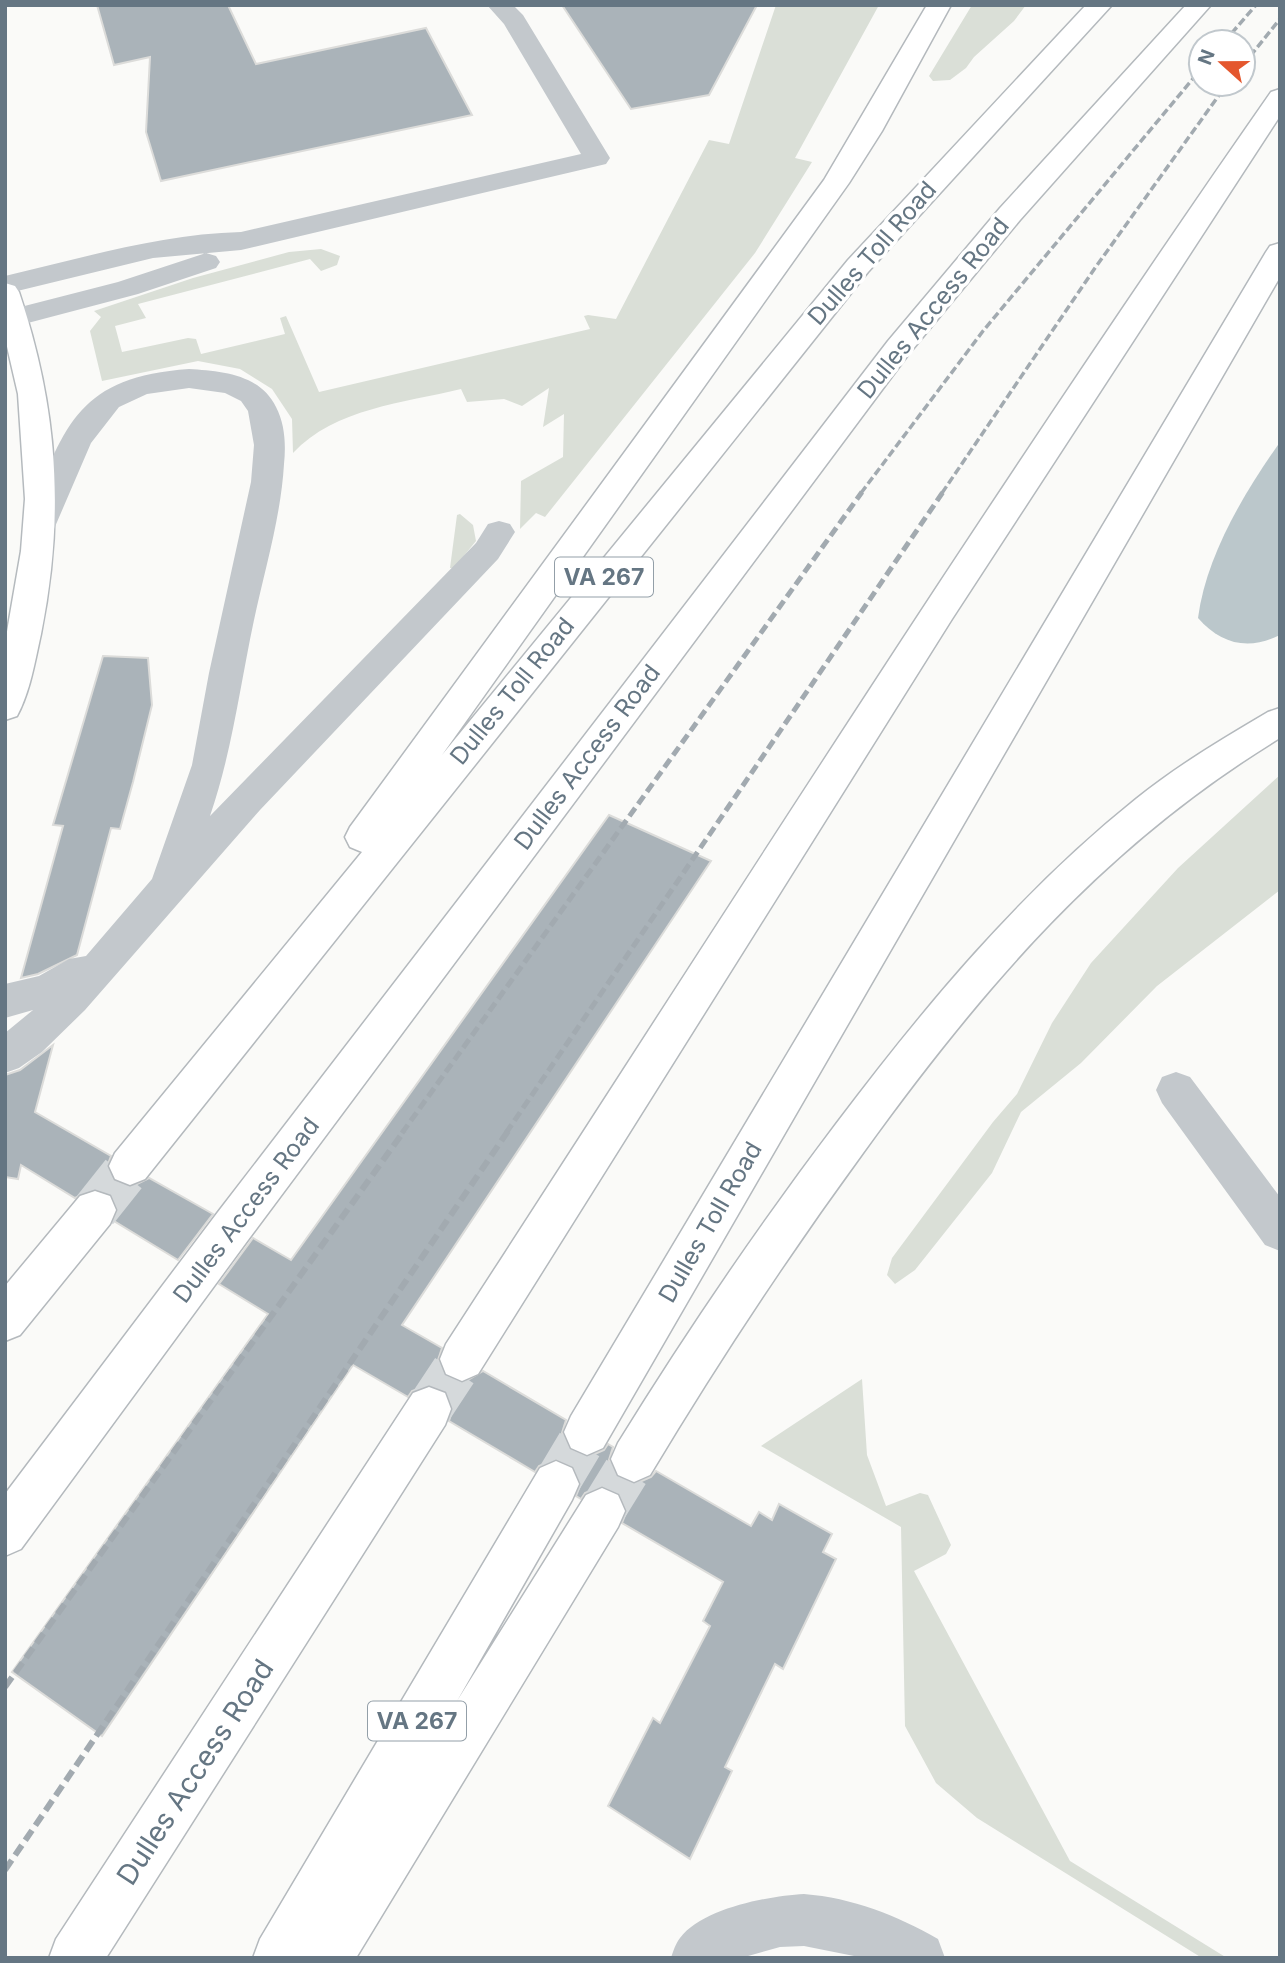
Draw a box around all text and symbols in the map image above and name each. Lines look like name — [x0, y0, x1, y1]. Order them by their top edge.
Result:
north arrow — [1187, 28, 1257, 98]
text: N — [1193, 46, 1220, 68]
street label: Dulles Toll Road — [802, 175, 942, 331]
street label: Dulles Access Road — [851, 212, 1015, 404]
road number: VA 267 — [555, 558, 653, 596]
street label: Dulles Toll Road — [444, 612, 580, 770]
street label: Dulles Access Road — [508, 659, 666, 855]
street label: Dulles Access Road — [167, 1112, 325, 1308]
street label: Dulles Toll Road — [652, 1136, 768, 1308]
street label: Dulles Access Road — [109, 1653, 281, 1891]
road number: VA 267 — [368, 1702, 466, 1740]

